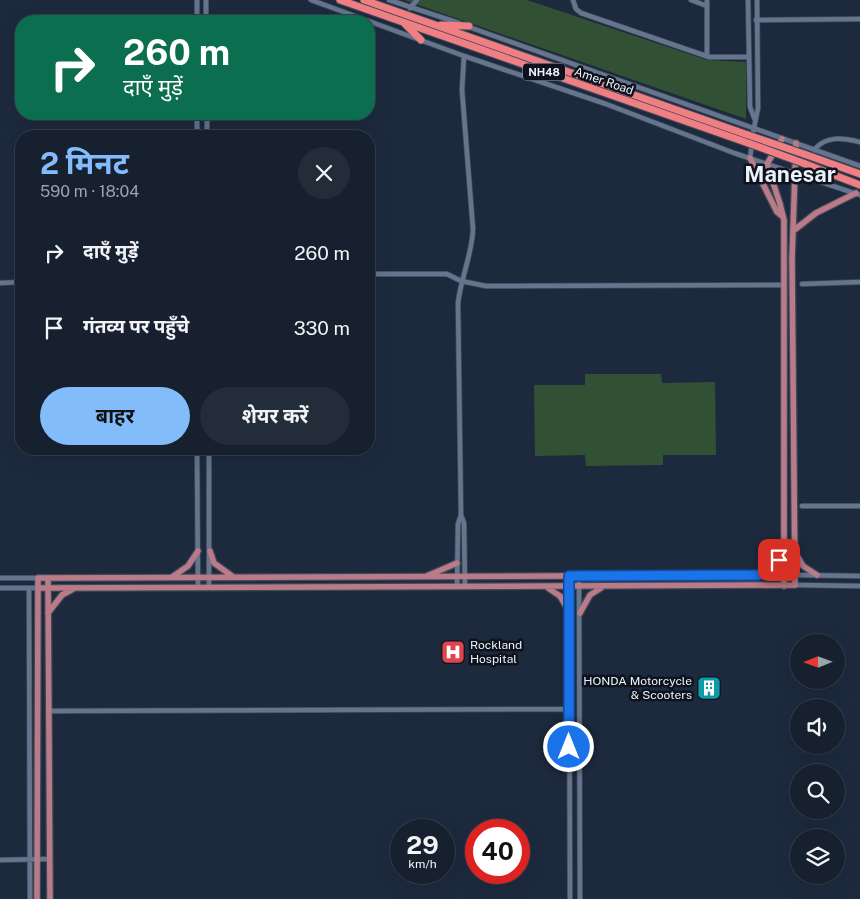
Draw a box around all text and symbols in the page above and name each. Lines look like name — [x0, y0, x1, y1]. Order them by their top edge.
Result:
text: 260 m — [123, 32, 230, 73]
icon: right — [40, 35, 105, 100]
road number: NH48 — [523, 64, 565, 80]
street label: Amer Road — [573, 64, 635, 98]
text: दाएँ मुड़ें — [123, 74, 183, 100]
text: 2 मिनट — [40, 145, 129, 181]
button: close — [298, 147, 350, 199]
district label: Manesar — [744, 161, 836, 187]
text: 590 m · 18:04 — [40, 182, 139, 201]
icon: right — [40, 239, 68, 267]
text: दाएँ मुड़ें — [83, 240, 138, 262]
text: 260 m — [294, 242, 350, 264]
icon: arrive — [40, 314, 68, 342]
text: गंतव्य पर पहुँचे — [83, 315, 189, 337]
text: 330 m — [294, 317, 350, 339]
button: बाहर — [40, 387, 190, 445]
button: शेयर करें — [200, 387, 350, 445]
pin — [758, 539, 800, 581]
icon: arrive — [765, 546, 793, 574]
north arrow — [790, 634, 845, 689]
map controls — [790, 634, 845, 884]
place label: Rockland Hospital — [470, 638, 522, 666]
hospital icon: Rockland Hospital — [440, 639, 466, 665]
place label: HONDA Motorcycle & Scooters — [583, 674, 692, 702]
building icon: HONDA Motorcycle & Scooters — [696, 675, 722, 701]
button: sound — [790, 699, 845, 754]
position arrow — [542, 720, 594, 772]
button: search — [790, 764, 845, 819]
speed limit sign: 40 — [465, 819, 530, 884]
button: layers — [790, 829, 845, 884]
text: 29 — [406, 830, 439, 860]
text: km/h — [408, 857, 437, 871]

